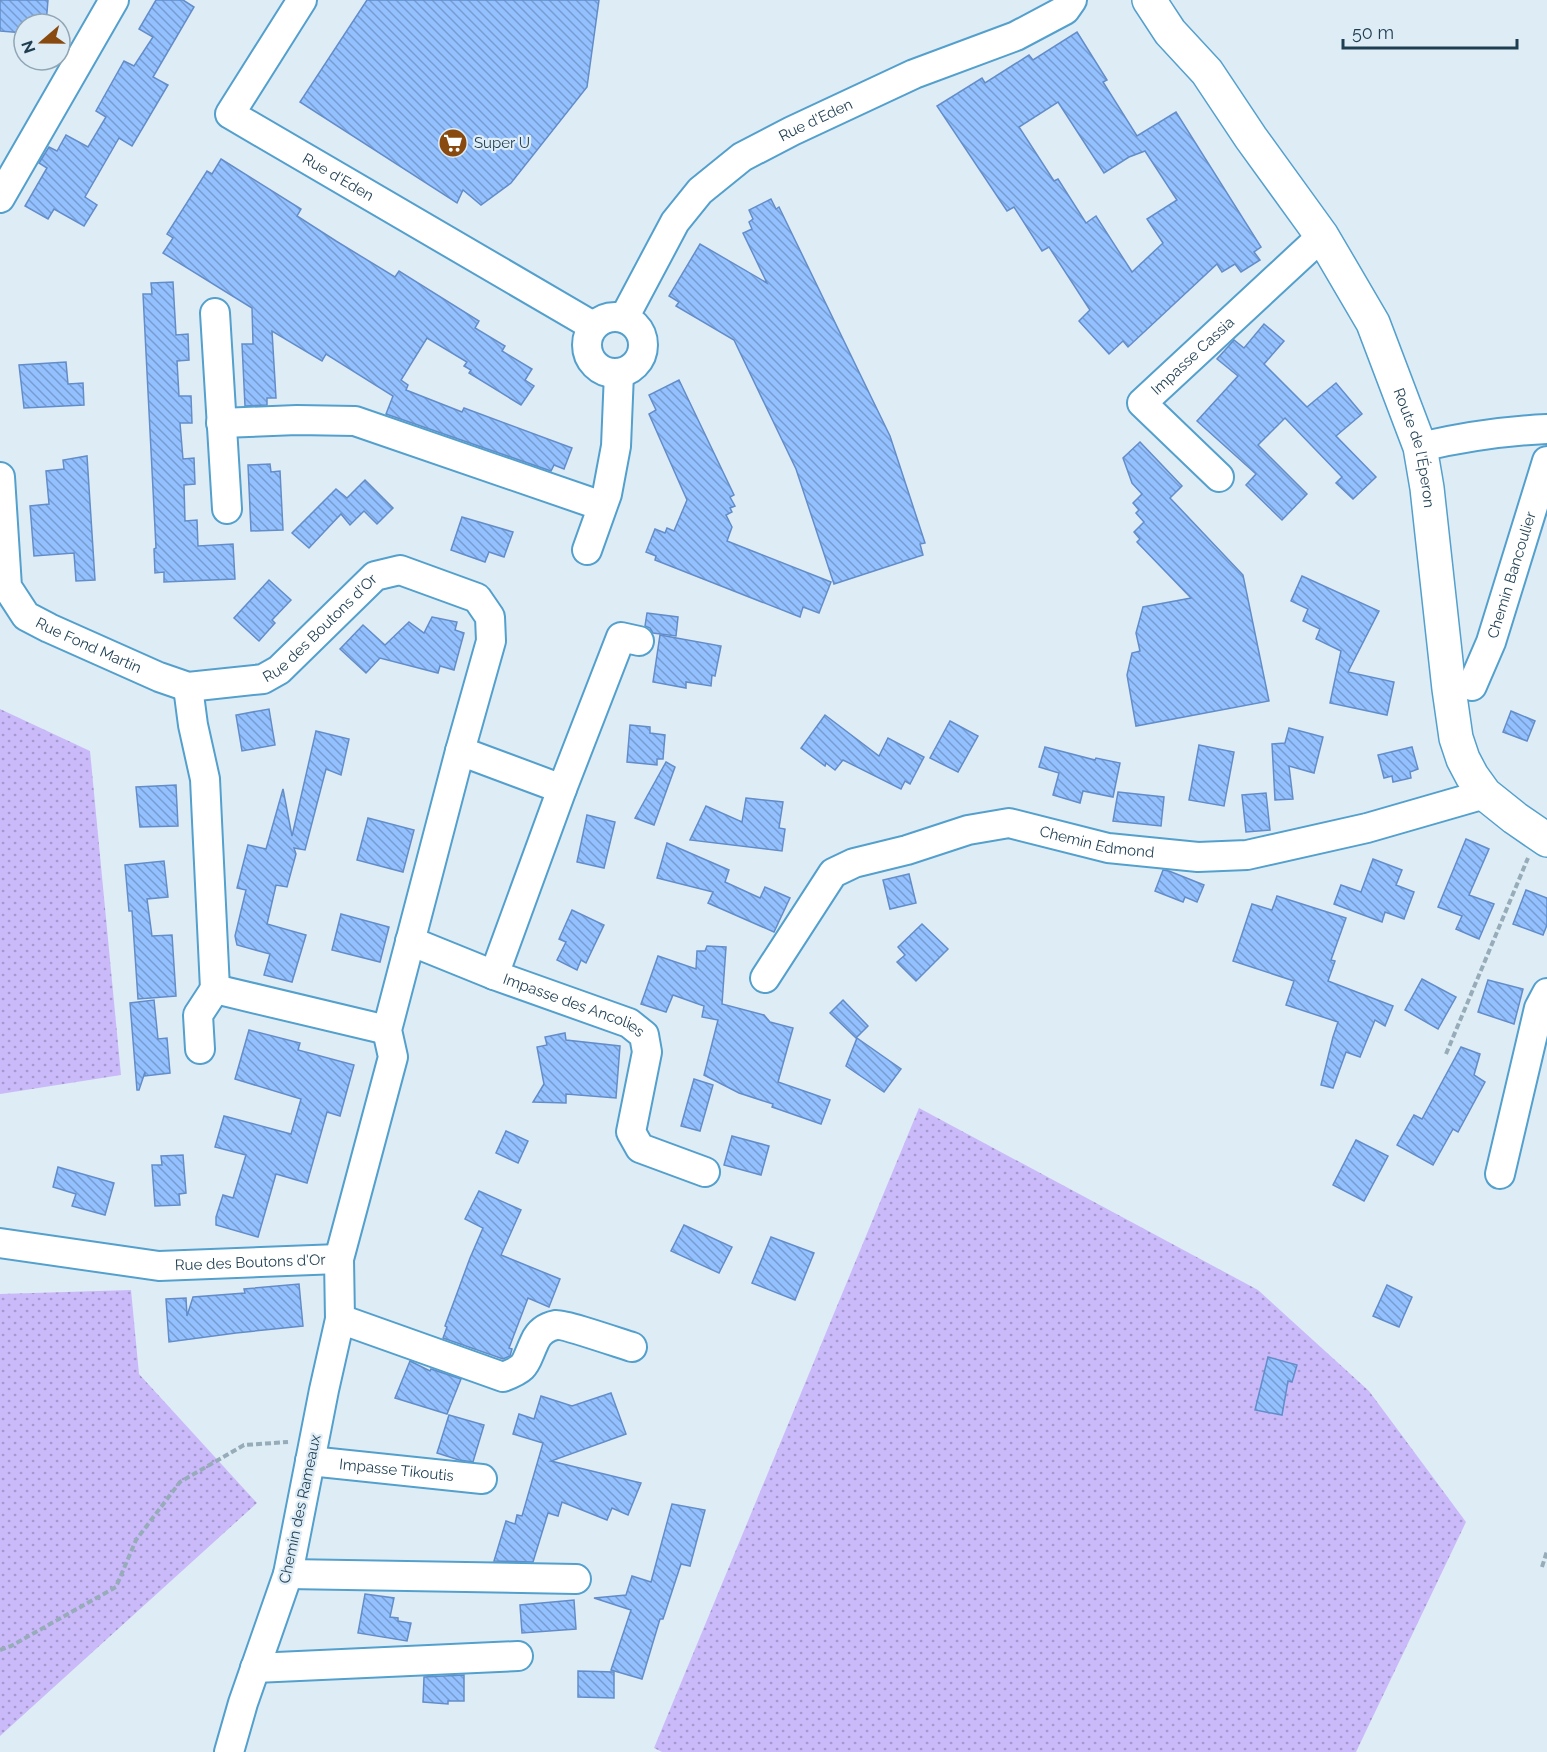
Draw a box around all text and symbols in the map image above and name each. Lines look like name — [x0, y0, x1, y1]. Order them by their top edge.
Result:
north arrow — [12, 12, 72, 72]
scale bar — [1343, 12, 1517, 50]
text: 50 m — [1352, 22, 1394, 43]
text: N — [17, 38, 39, 56]
street label: Rue d'Eden — [776, 95, 855, 145]
supermarket icon: Super U — [437, 127, 469, 159]
place label: Super U — [474, 134, 530, 152]
street label: Rue d'Eden — [299, 149, 377, 205]
street label: Impasse Cassia — [1148, 313, 1238, 399]
street label: Route de l'Éperon — [1389, 385, 1438, 509]
street label: Chemin Bancoulier — [1484, 509, 1540, 641]
street label: Rue des Boutons d'Or — [260, 570, 381, 686]
street label: Rue Fond Martin — [33, 614, 144, 677]
street label: Chemin Edmond — [1038, 822, 1155, 862]
street label: Impasse des Ancolies — [501, 970, 648, 1041]
street label: Rue des Boutons d'Or — [175, 1250, 327, 1274]
street label: Chemin des Rameaux — [275, 1432, 325, 1585]
street label: Impasse Tikoutis — [338, 1455, 455, 1485]

